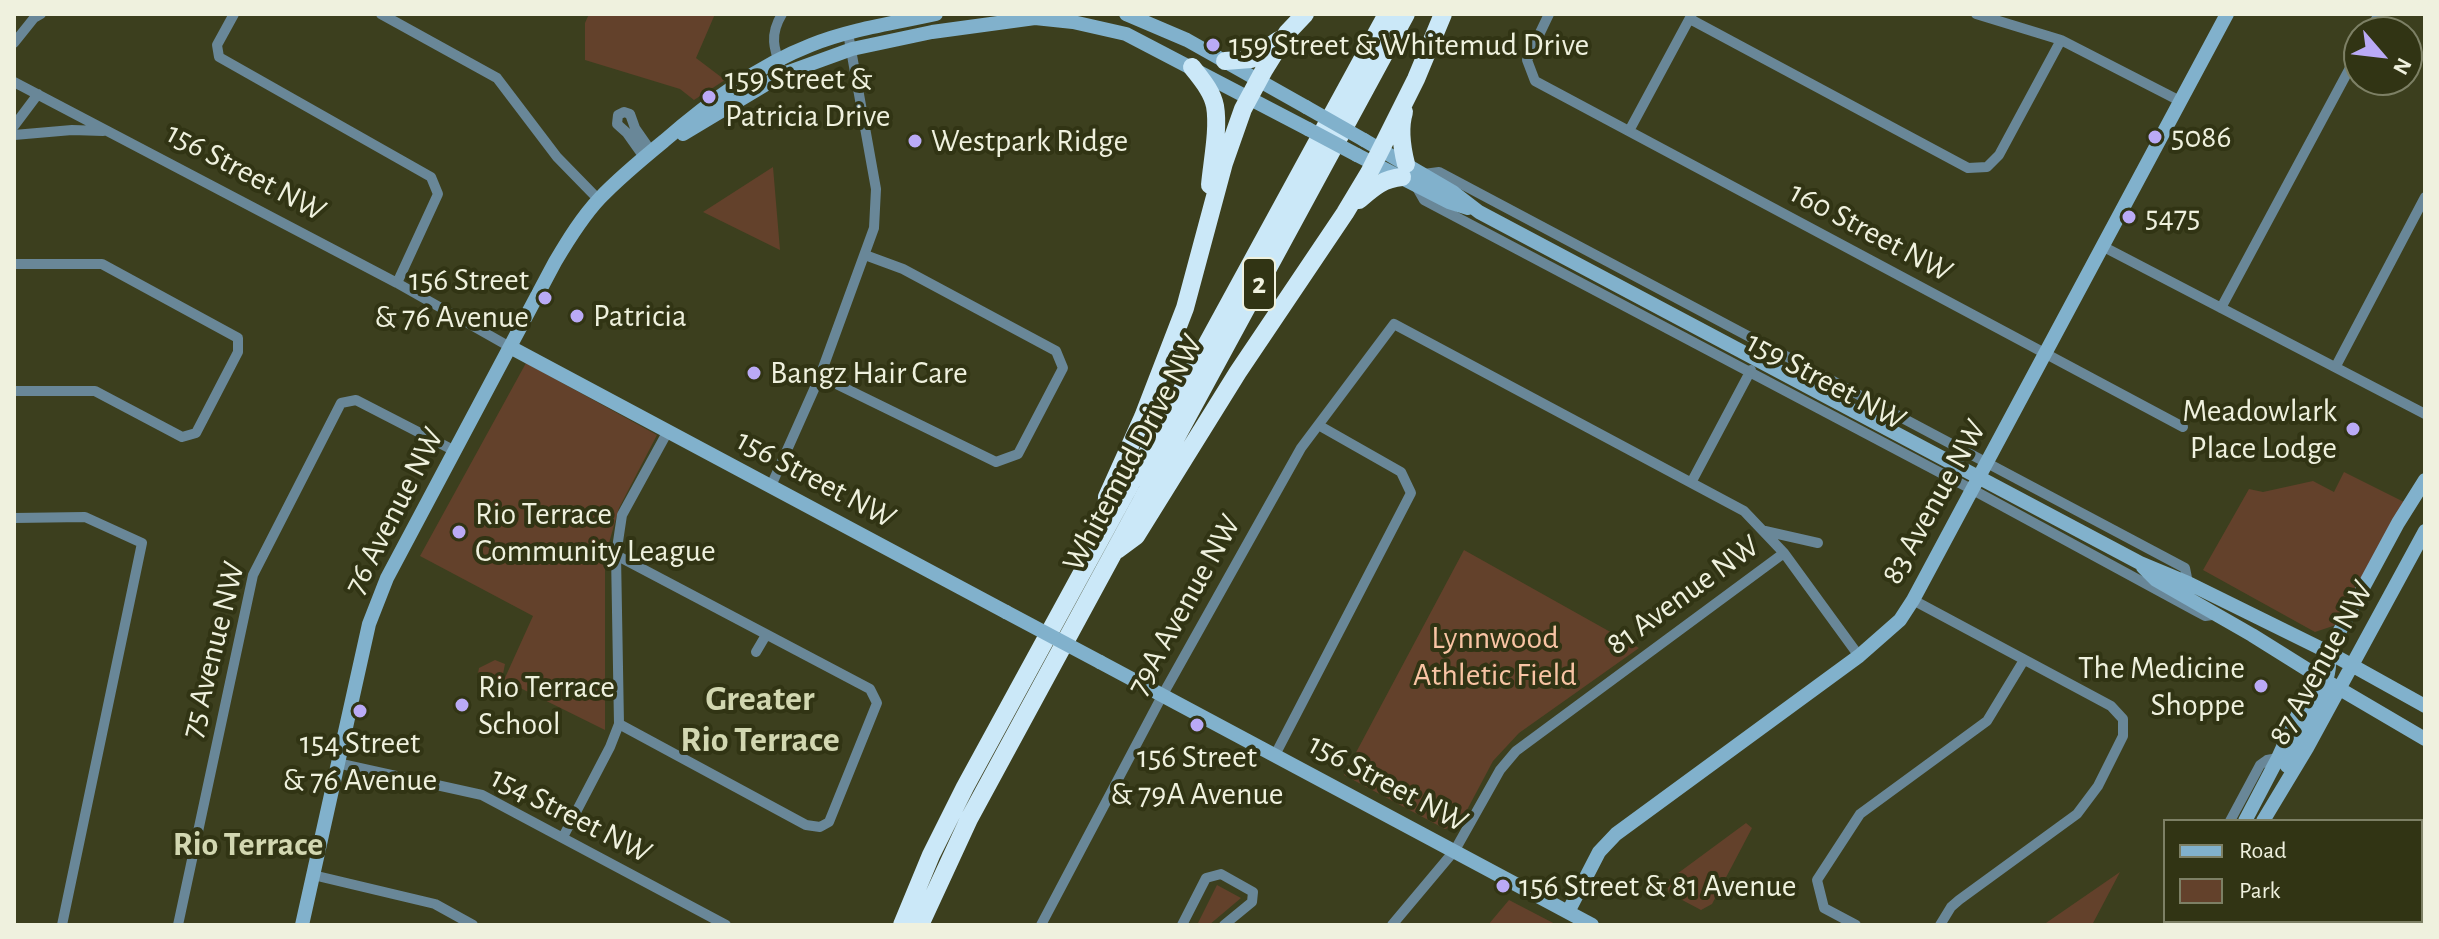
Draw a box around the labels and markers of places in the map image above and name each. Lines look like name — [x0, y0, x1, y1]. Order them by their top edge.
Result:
place label: 159 Street & Whitemud Drive — [1229, 26, 1589, 64]
marker: 159 Street & Whitemud Drive — [1204, 36, 1222, 54]
place label: 159 Street & Patricia Drive — [725, 60, 891, 135]
marker: 159 Street & Patricia Drive — [700, 88, 718, 106]
place label: 5086 — [2171, 118, 2231, 156]
place label: Westpark Ridge — [931, 122, 1128, 160]
marker: 5086 — [2146, 128, 2164, 146]
marker: Westpark Ridge — [906, 132, 924, 150]
place label: 5475 — [2145, 198, 2200, 236]
marker: 5475 — [2120, 208, 2138, 226]
place label: 156 Street & 76 Avenue — [375, 261, 529, 336]
marker: 156 Street & 76 Avenue — [536, 289, 554, 307]
place label: Patricia — [593, 297, 687, 335]
marker: Patricia — [568, 307, 586, 325]
place label: Bangz Hair Care — [770, 354, 968, 392]
marker: Bangz Hair Care — [745, 364, 763, 382]
place label: Meadowlark Place Lodge — [2182, 392, 2337, 467]
marker: Meadowlark Place Lodge — [2344, 420, 2362, 438]
place label: Rio Terrace Community League — [475, 495, 716, 570]
marker: Rio Terrace Community League — [450, 523, 468, 541]
place label: The Medicine Shoppe — [2078, 649, 2245, 724]
place label: Rio Terrace School — [478, 668, 615, 743]
marker: The Medicine Shoppe — [2252, 677, 2270, 695]
marker: Rio Terrace School — [453, 696, 471, 714]
marker: 154 Street & 76 Avenue — [351, 702, 369, 720]
marker: 156 Street & 79A Avenue — [1188, 716, 1206, 734]
place label: 154 Street & 76 Avenue — [283, 724, 437, 799]
place label: 156 Street & 79A Avenue — [1111, 738, 1283, 813]
place label: 156 Street & 81 Avenue — [1519, 867, 1797, 905]
marker: 156 Street & 81 Avenue — [1494, 877, 1512, 895]

